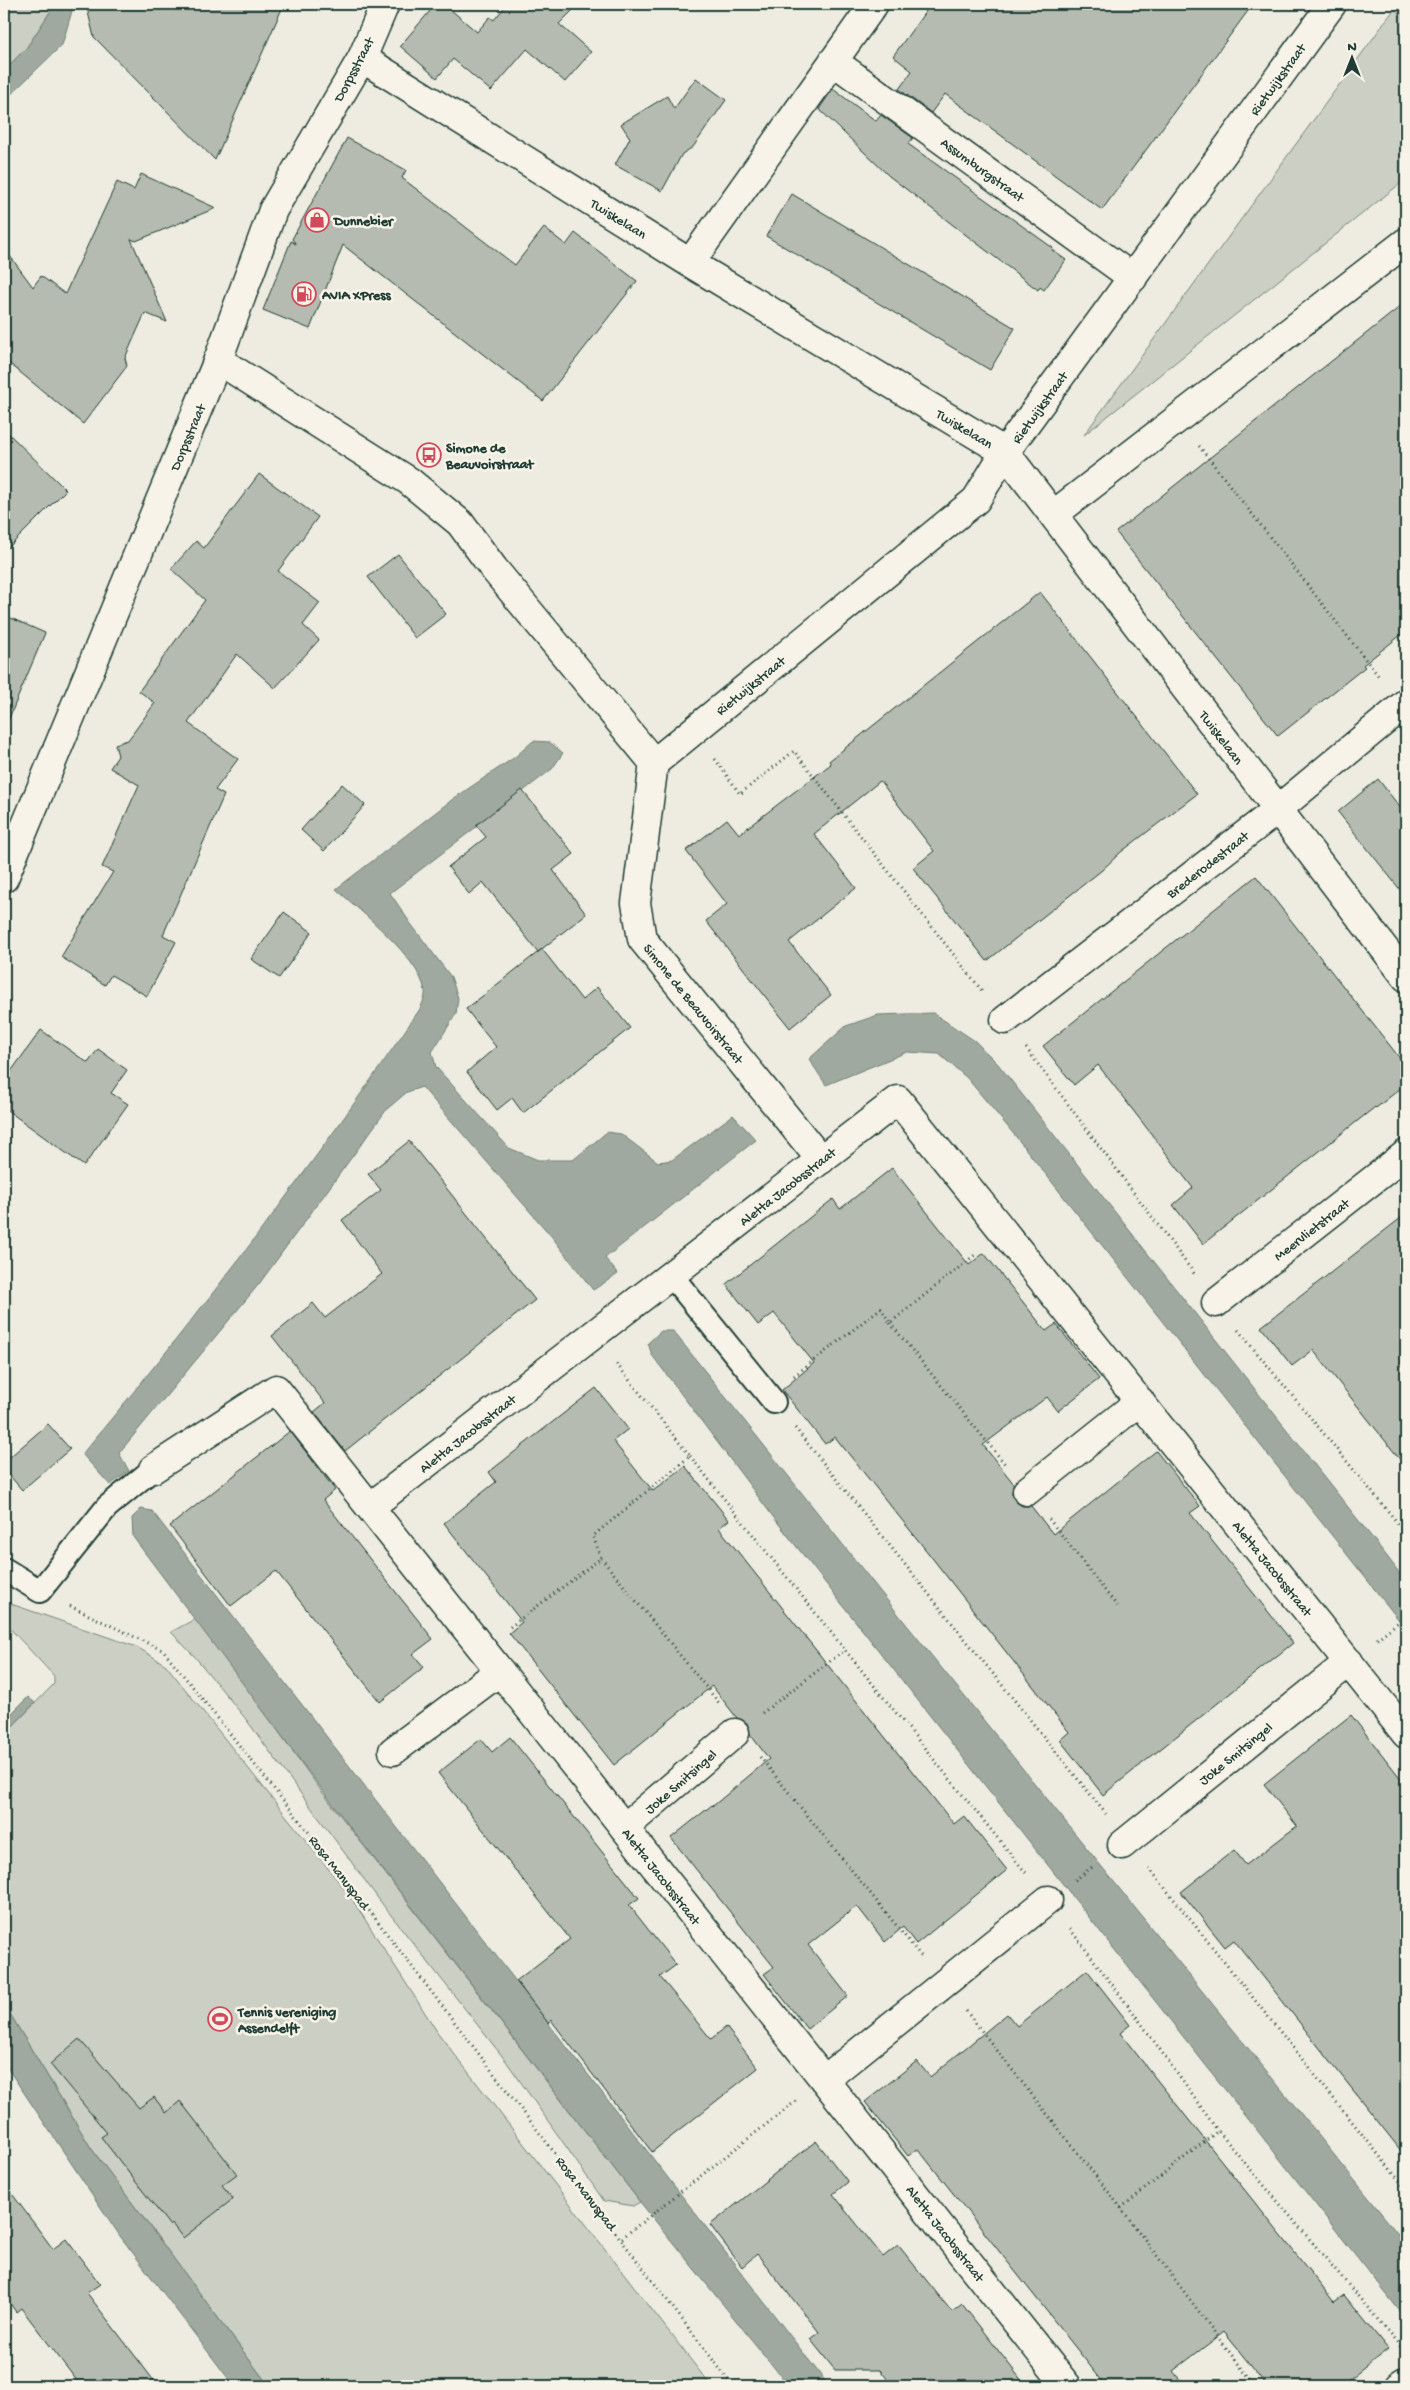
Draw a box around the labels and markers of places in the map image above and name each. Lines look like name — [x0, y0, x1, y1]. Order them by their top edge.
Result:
shop icon: Dunnebier — [304, 207, 330, 233]
place label: Dunnebier — [332, 214, 395, 231]
fuel station icon: AVIA XPress — [291, 281, 317, 307]
place label: AVIA XPress — [321, 288, 391, 305]
place label: Simone de Beauvoirstraat — [445, 441, 535, 474]
bus stop icon: Simone de Beauvoirstraat — [416, 442, 442, 468]
place label: Tennis vereniging Assendelft — [237, 2005, 336, 2038]
sports icon: Tennis vereniging Assendelft — [207, 2006, 233, 2032]

